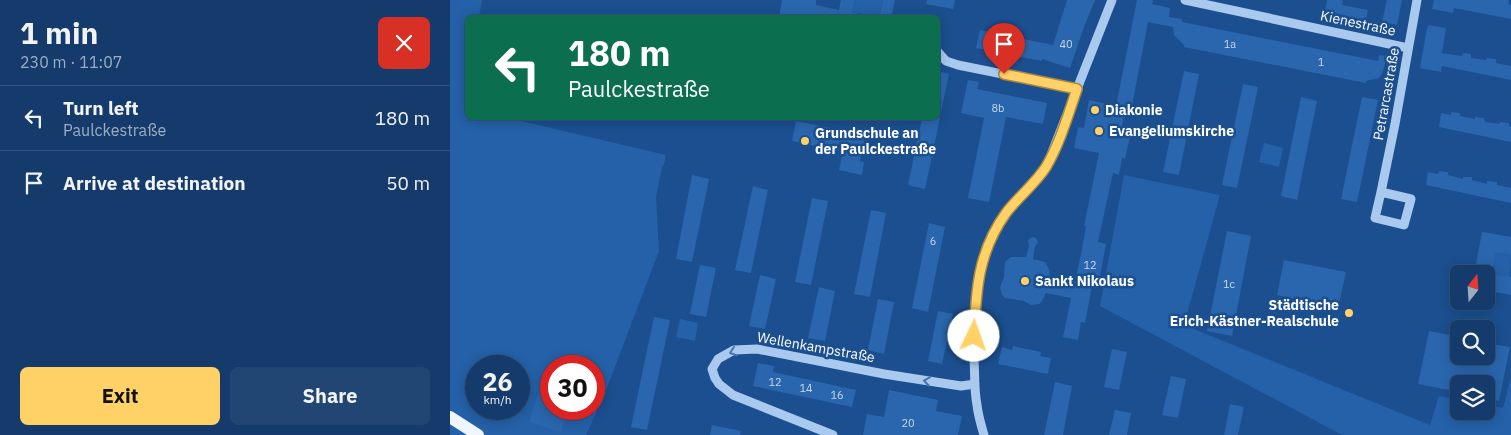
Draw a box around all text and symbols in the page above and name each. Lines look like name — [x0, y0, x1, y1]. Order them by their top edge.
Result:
street label: Kienestraße — [1319, 6, 1398, 40]
text: 1 min — [20, 13, 98, 52]
button: close — [378, 17, 430, 69]
pin — [983, 23, 1025, 74]
text: 180 m — [568, 30, 671, 76]
icon: arrive — [990, 30, 1018, 58]
icon: left — [485, 35, 550, 100]
house number: 40 — [1059, 37, 1073, 51]
house number: 1a — [1224, 37, 1236, 51]
street label: Petrarcastraße — [1369, 46, 1403, 142]
text: 230 m · 11:07 — [20, 52, 122, 72]
house number: 1 — [1318, 55, 1325, 69]
text: Paulckestraße — [568, 74, 710, 103]
text: Turn left — [63, 96, 139, 120]
house number: 8b — [992, 101, 1004, 115]
place label: Diakonie — [1105, 101, 1163, 119]
icon: left — [20, 104, 48, 132]
marker: Diakonie — [1089, 104, 1101, 116]
text: 180 m — [375, 106, 430, 130]
text: Paulckestraße — [63, 120, 166, 140]
place label: Evangeliumskirche — [1109, 122, 1234, 140]
place label: Grundschule an der Paulckestraße — [815, 124, 936, 158]
marker: Evangeliumskirche — [1093, 125, 1105, 137]
marker: Grundschule an der Paulckestraße — [799, 135, 811, 147]
icon: arrive — [20, 169, 48, 197]
text: Arrive at destination — [63, 171, 246, 195]
text: 50 m — [386, 171, 430, 195]
house number: 6 — [930, 234, 936, 248]
house number: 12 — [1083, 258, 1097, 272]
north arrow — [1450, 265, 1495, 310]
map controls — [1450, 265, 1495, 420]
place label: Sankt Nikolaus — [1035, 272, 1134, 290]
marker: Sankt Nikolaus — [1019, 275, 1031, 287]
house number: 1c — [1223, 277, 1236, 291]
place label: Städtische Erich-Kästner-Realschule — [1170, 296, 1339, 330]
marker: Städtische Erich-Kästner-Realschule — [1343, 307, 1355, 319]
position arrow — [947, 309, 999, 361]
button: search — [1450, 320, 1495, 365]
street label: Wellenkampstraße — [756, 328, 877, 366]
one-way arrow — [729, 346, 738, 356]
speed limit sign: 30 — [540, 355, 605, 420]
text: 26 — [482, 365, 513, 398]
button: Exit — [20, 367, 220, 425]
button: Share — [230, 367, 430, 425]
house number: 12 — [768, 375, 782, 389]
button: layers — [1450, 375, 1495, 420]
one-way arrow — [922, 376, 931, 386]
house number: 14 — [799, 381, 813, 395]
house number: 16 — [830, 388, 844, 402]
text: km/h — [483, 392, 512, 407]
house number: 20 — [901, 416, 915, 430]

